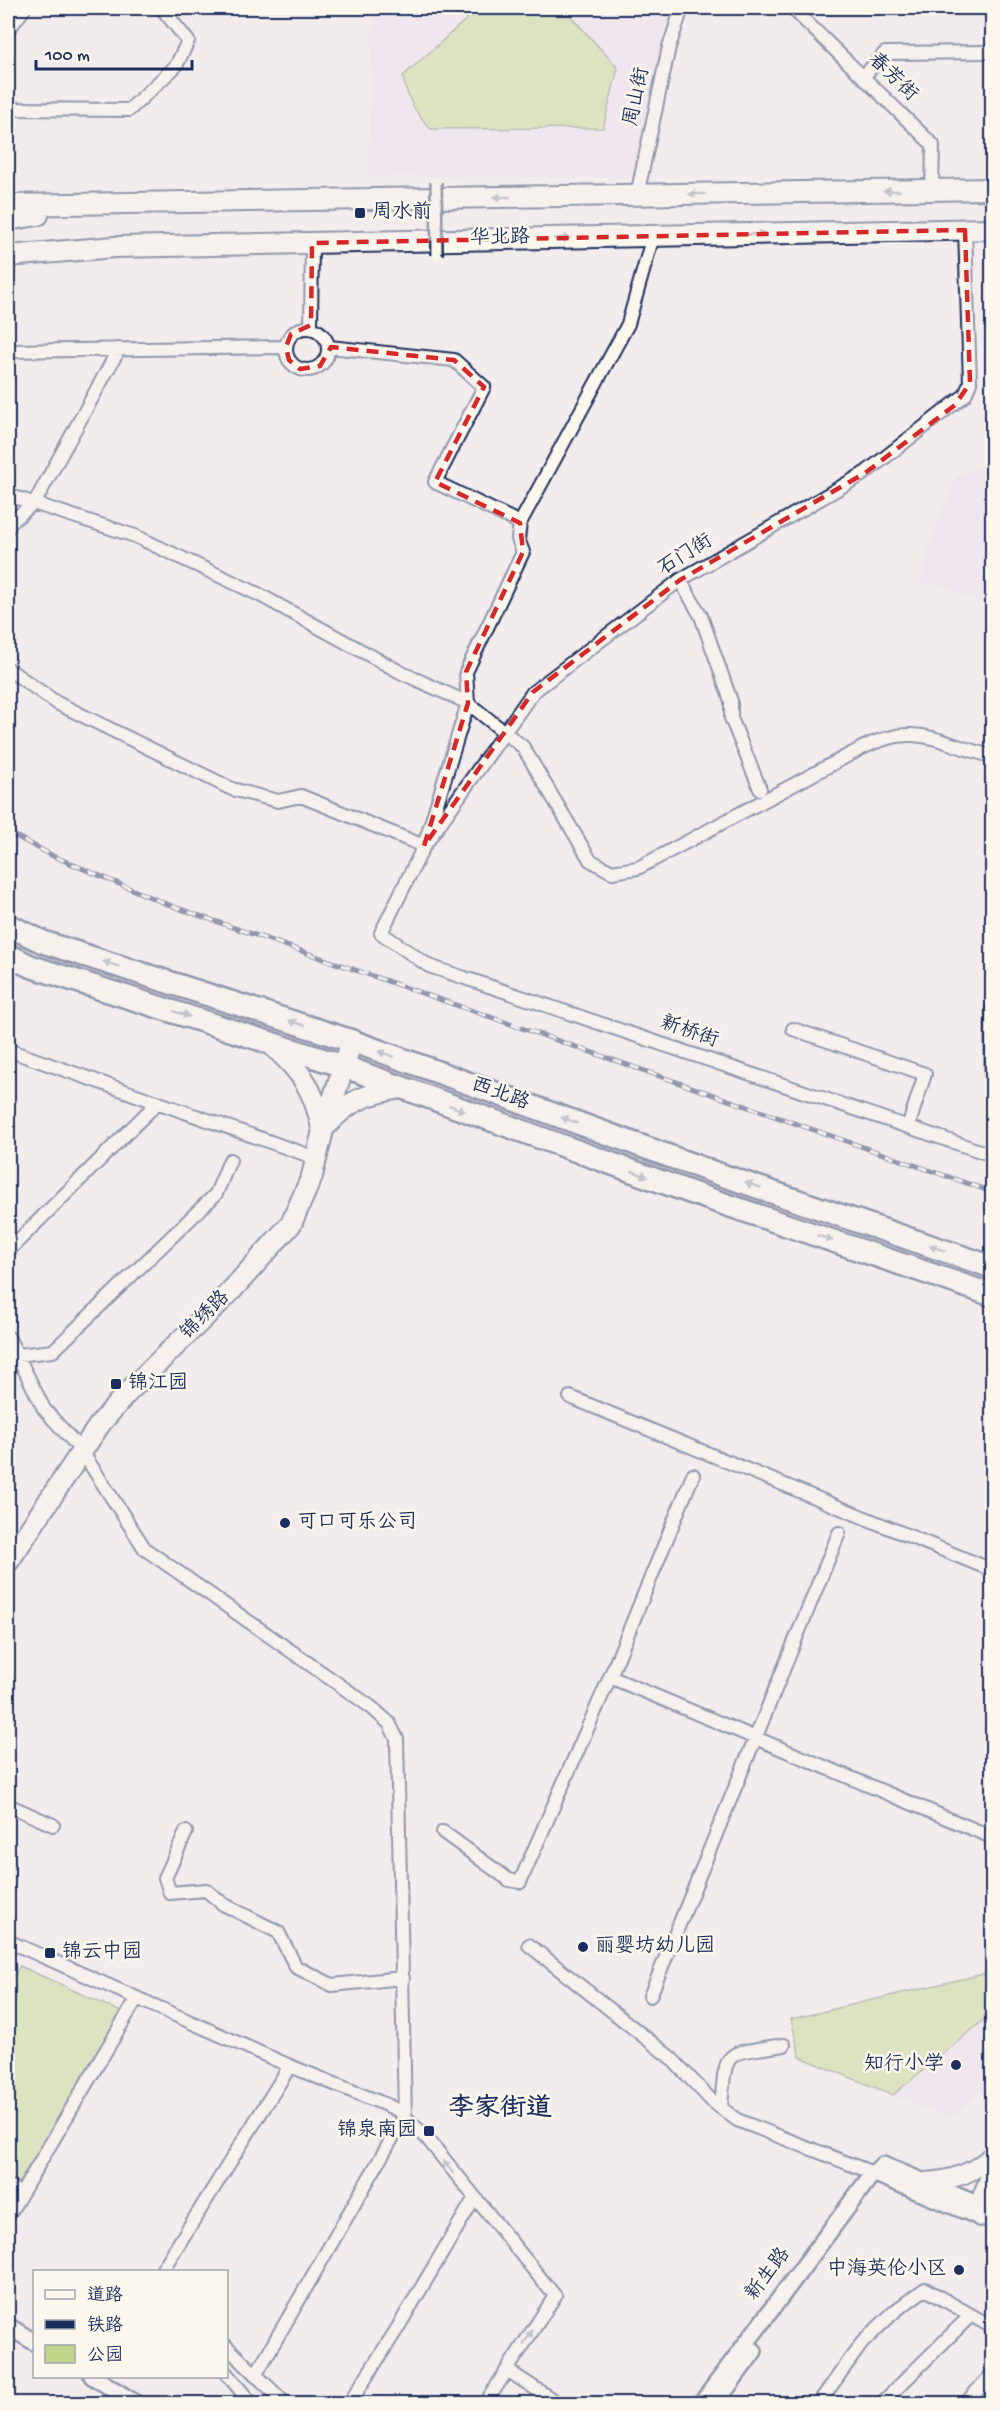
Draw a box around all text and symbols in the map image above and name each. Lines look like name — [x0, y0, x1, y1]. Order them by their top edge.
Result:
scale bar — [36, 33, 192, 71]
text: 100 m — [44, 46, 90, 67]
street label: 春芳街 — [862, 47, 923, 107]
street label: 周山街 — [620, 65, 655, 129]
one-way arrow — [883, 186, 902, 196]
one-way arrow — [688, 189, 707, 199]
one-way arrow — [493, 193, 512, 202]
place label: 周水前 — [372, 200, 432, 225]
marker: 周水前 — [353, 206, 367, 220]
street label: 华北路 — [470, 225, 531, 251]
one-way arrow — [748, 229, 767, 239]
one-way arrow — [553, 233, 572, 243]
street label: 石门街 — [654, 530, 718, 582]
one-way arrow — [102, 959, 120, 968]
one-way arrow — [173, 1010, 191, 1020]
street label: 新桥街 — [657, 1011, 721, 1054]
one-way arrow — [288, 1018, 306, 1028]
one-way arrow — [376, 1048, 394, 1058]
street label: 西北路 — [468, 1072, 534, 1116]
one-way arrow — [448, 1103, 466, 1113]
one-way arrow — [560, 1115, 578, 1124]
one-way arrow — [632, 1169, 650, 1179]
one-way arrow — [744, 1180, 762, 1190]
one-way arrow — [816, 1233, 834, 1243]
one-way arrow — [928, 1243, 946, 1253]
street label: 锦绣路 — [175, 1285, 236, 1345]
place label: 锦江园 — [128, 1371, 188, 1396]
marker: 锦江园 — [109, 1377, 123, 1391]
place label: 可口可乐公司 — [297, 1511, 417, 1535]
marker: 可口可乐公司 — [278, 1516, 292, 1530]
place label: 丽婴坊幼儿园 — [595, 1935, 715, 1959]
place label: 锦云中园 — [62, 1940, 142, 1965]
marker: 丽婴坊幼儿园 — [576, 1940, 590, 1954]
marker: 锦云中园 — [43, 1946, 57, 1960]
place label: 知行小学 — [864, 2052, 944, 2077]
marker: 知行小学 — [949, 2058, 963, 2072]
district label: 李家街道 — [448, 2093, 552, 2126]
place label: 锦泉南园 — [337, 2118, 417, 2143]
marker: 锦泉南园 — [422, 2124, 436, 2138]
one-way arrow — [443, 2159, 455, 2174]
street label: 新生路 — [740, 2242, 797, 2306]
place label: 中海英伦小区 — [827, 2257, 947, 2282]
marker: 中海英伦小区 — [952, 2263, 966, 2277]
legend — [33, 2270, 228, 2378]
text: 道路 — [87, 2285, 123, 2307]
text: 铁路 — [87, 2315, 123, 2337]
one-way arrow — [523, 2329, 534, 2345]
text: 公园 — [87, 2345, 123, 2367]

